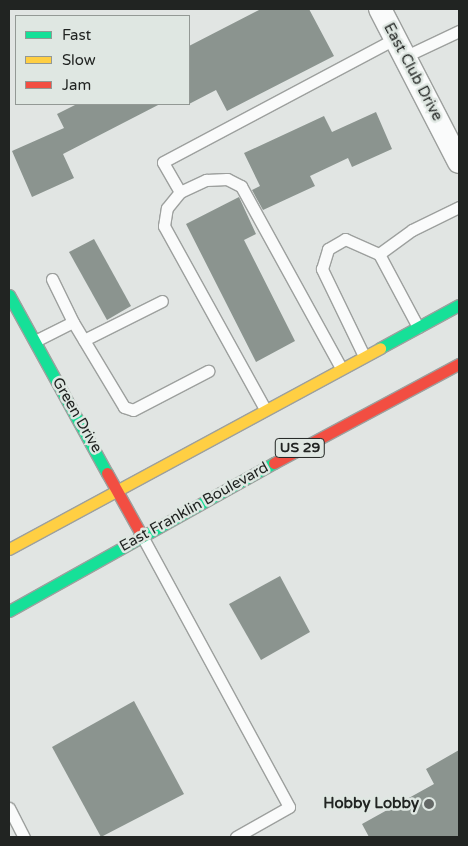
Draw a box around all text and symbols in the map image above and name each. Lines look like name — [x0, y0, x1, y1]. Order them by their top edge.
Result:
legend — [15, 15, 190, 105]
street label: East Club Drive — [380, 20, 446, 124]
text: Fast — [62, 26, 91, 44]
text: Slow — [62, 51, 96, 69]
text: Jam — [62, 76, 91, 94]
street label: Green Drive — [48, 374, 106, 456]
road number: US 29 — [274, 436, 326, 459]
street label: East Franklin Boulevard — [116, 459, 272, 555]
place label: Hobby Lobby — [323, 795, 419, 813]
marker: Hobby Lobby — [423, 798, 435, 810]

